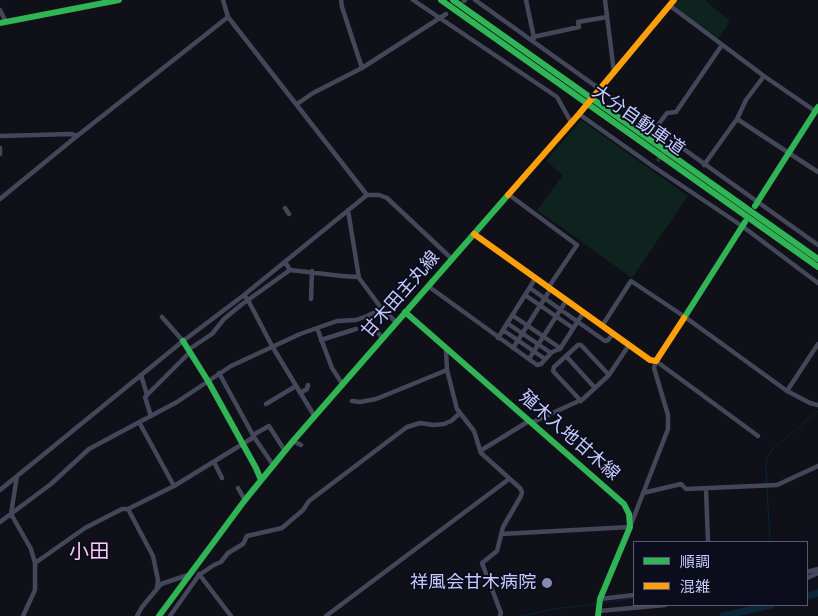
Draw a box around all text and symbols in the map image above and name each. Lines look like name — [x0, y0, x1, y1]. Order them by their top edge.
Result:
street label: 大分自動車道 — [588, 81, 688, 161]
street label: 甘木田主丸線 — [357, 247, 445, 343]
street label: 殖木入地甘木線 — [514, 387, 624, 485]
district label: 小田 — [69, 541, 109, 565]
legend — [633, 541, 808, 606]
text: 順調 — [680, 553, 710, 571]
place label: 祥風会甘木病院 — [410, 572, 536, 594]
marker: 祥風会甘木病院 — [540, 576, 554, 590]
text: 混雑 — [680, 578, 710, 596]

